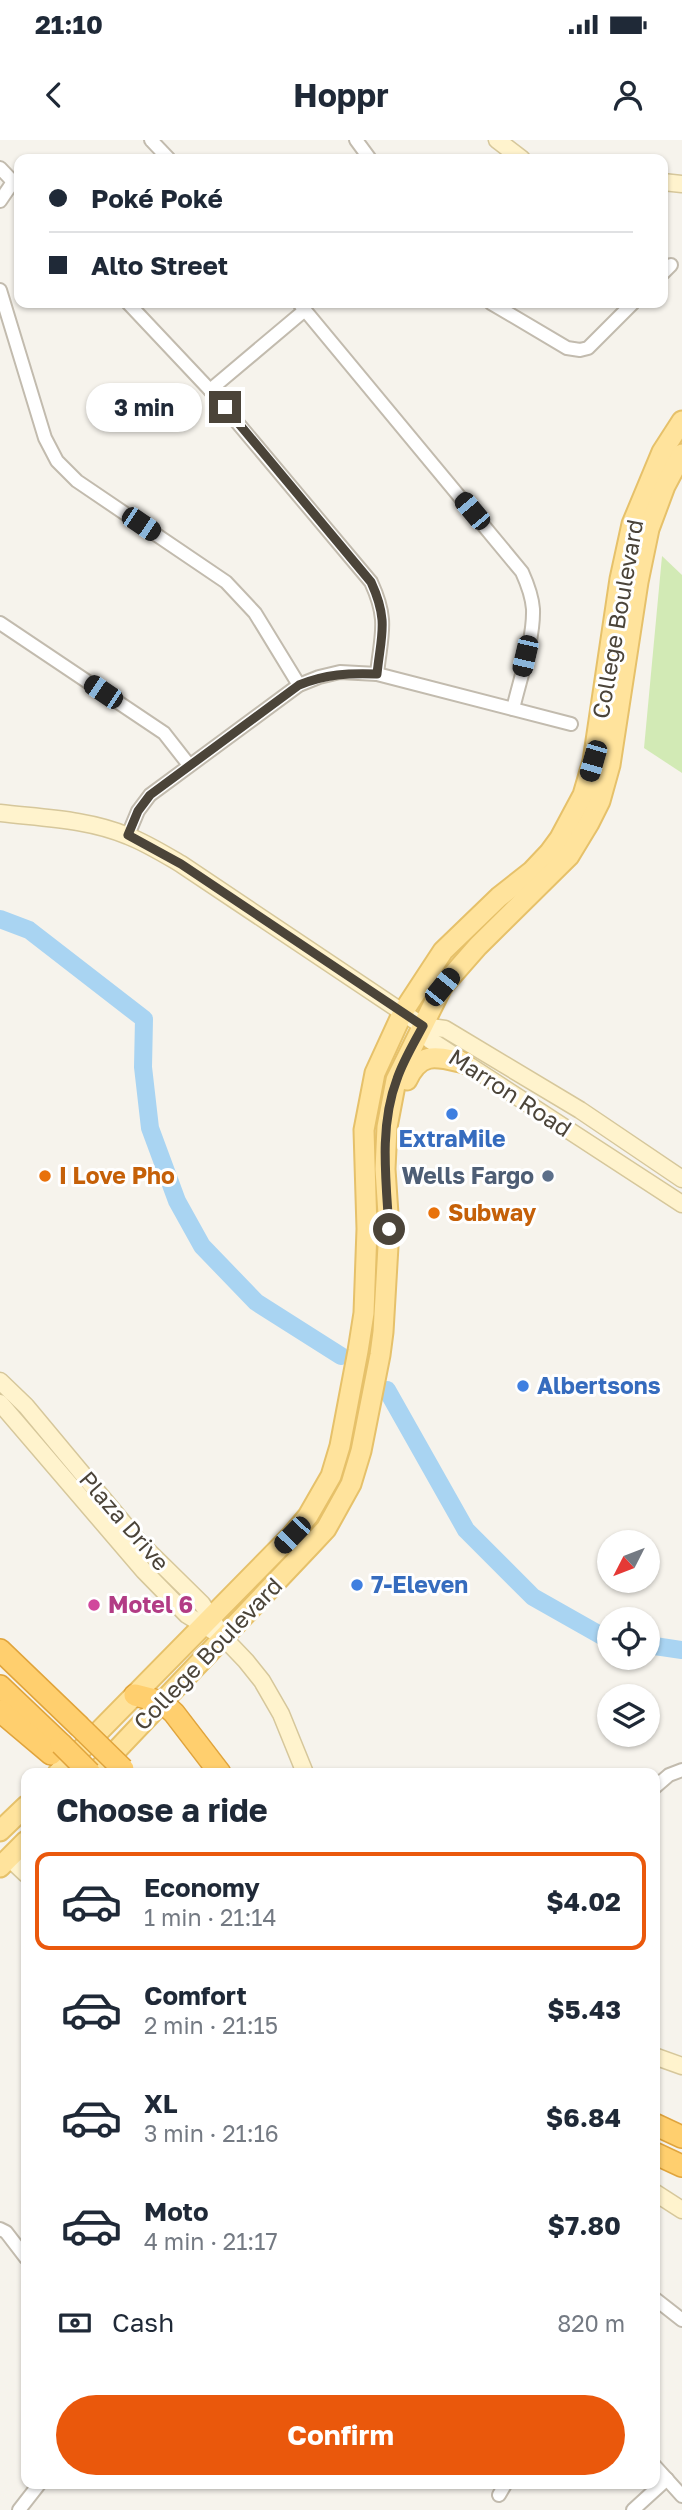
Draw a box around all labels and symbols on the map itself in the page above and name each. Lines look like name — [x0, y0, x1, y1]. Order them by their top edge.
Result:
callout: 3 min — [85, 383, 201, 432]
route end — [209, 391, 241, 423]
car — [451, 488, 494, 534]
car — [118, 504, 165, 544]
street label: College Boulevard — [586, 517, 648, 721]
car — [511, 633, 540, 679]
car — [80, 672, 127, 712]
car — [578, 738, 609, 784]
car — [421, 964, 464, 1010]
street label: Marron Road — [444, 1042, 577, 1142]
marker: ExtraMile — [444, 1106, 460, 1122]
place label: ExtraMile — [398, 1124, 506, 1152]
place label: I Love Pho — [59, 1161, 175, 1189]
place label: Wells Fargo — [401, 1161, 534, 1189]
marker: I Love Pho — [37, 1168, 53, 1184]
marker: Wells Fargo — [540, 1168, 556, 1184]
place label: Subway — [448, 1198, 537, 1226]
marker: Subway — [426, 1205, 442, 1221]
route start — [373, 1213, 405, 1245]
place label: Albertsons — [537, 1371, 661, 1399]
marker: Albertsons — [515, 1378, 531, 1394]
street label: Plaza Drive — [74, 1465, 176, 1576]
car — [270, 1513, 315, 1557]
north arrow — [597, 1530, 660, 1592]
place label: 7-Eleven — [371, 1570, 468, 1598]
street label: College Boulevard — [127, 1571, 287, 1736]
marker: 7-Eleven — [349, 1577, 365, 1593]
place label: Motel 6 — [108, 1590, 193, 1618]
marker: Motel 6 — [86, 1597, 102, 1613]

